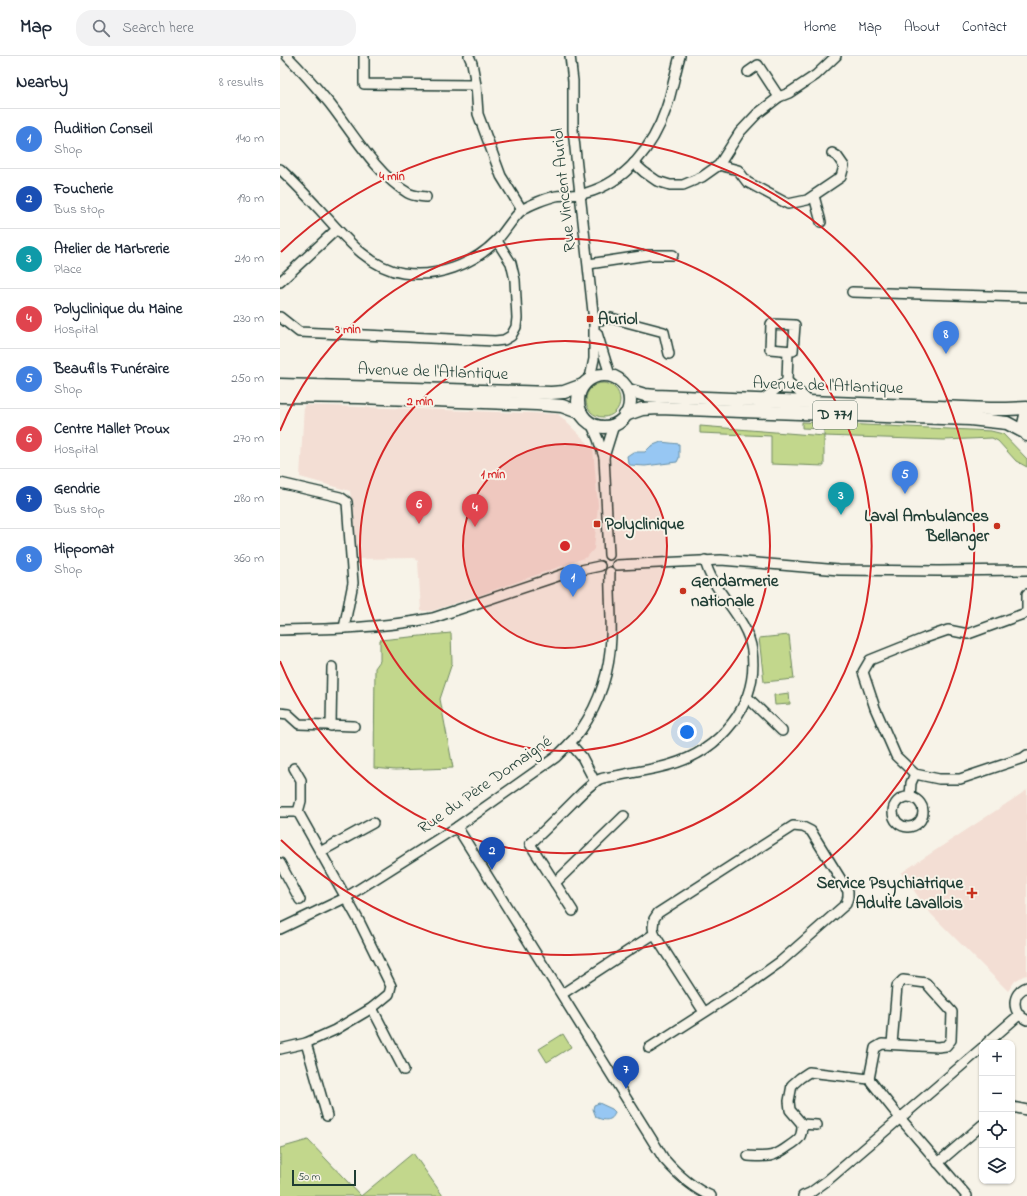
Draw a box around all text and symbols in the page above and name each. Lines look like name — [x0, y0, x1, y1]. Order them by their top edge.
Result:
search box — [76, 10, 356, 46]
text: Map — [20, 14, 52, 41]
icon: search — [90, 17, 112, 39]
text: Search here — [122, 17, 194, 39]
text: Home — [804, 17, 836, 38]
text: Map — [858, 17, 882, 38]
text: About — [904, 17, 940, 38]
text: Contact — [962, 17, 1007, 38]
text: Nearby — [16, 70, 68, 95]
text: 8 results — [219, 73, 264, 92]
text: Audition Conseil — [54, 118, 153, 140]
street label: Rue Vincent Auriol — [545, 127, 583, 253]
text: 1 — [27, 129, 31, 148]
text: 140 m — [236, 129, 264, 148]
text: Shop — [54, 140, 82, 159]
text: 4 min — [378, 168, 405, 186]
text: Foucherie — [54, 178, 113, 200]
text: 2 — [26, 189, 32, 208]
text: 190 m — [237, 189, 264, 208]
text: Bus stop — [54, 200, 105, 219]
text: Atelier de Marbrerie — [54, 238, 169, 260]
text: 3 — [26, 249, 32, 268]
text: 210 m — [234, 249, 264, 268]
text: Place — [54, 260, 82, 279]
text: Polyclinique du Maine — [54, 298, 182, 320]
place label: Auriol — [598, 307, 638, 332]
text: 4 — [26, 309, 32, 328]
text: 230 m — [233, 309, 264, 328]
marker: Auriol — [585, 314, 595, 324]
text: Hospital — [54, 320, 98, 339]
text: 3 min — [334, 321, 361, 339]
pin: 8 — [933, 321, 959, 354]
street label: Avenue de l'Atlantique — [357, 357, 509, 387]
text: Beaufils Funéraire — [54, 358, 169, 380]
text: 5 — [25, 369, 33, 388]
text: 250 m — [231, 369, 264, 388]
street label: Avenue de l'Atlantique — [752, 371, 904, 401]
text: Shop — [54, 380, 82, 399]
text: 2 min — [406, 393, 433, 411]
road number: D 771 — [813, 401, 857, 429]
text: Centre Mallet Proux — [54, 418, 170, 440]
text: 6 — [26, 429, 32, 448]
text: 270 m — [233, 429, 264, 448]
text: Hospital — [54, 440, 98, 459]
pin: 5 — [892, 461, 918, 494]
text: 1 min — [481, 466, 505, 484]
text: Gendrie — [54, 478, 100, 500]
pin: 3 — [828, 482, 854, 515]
text: 7 — [26, 489, 32, 508]
text: 280 m — [234, 489, 264, 508]
pin: 6 — [406, 491, 432, 524]
pin: 4 — [462, 494, 488, 527]
text: Bus stop — [54, 500, 105, 519]
place label: Laval Ambulances Bellanger — [864, 504, 990, 551]
place label: Polyclinique — [605, 512, 686, 539]
marker: Polyclinique — [592, 519, 602, 529]
marker: Laval Ambulances Bellanger — [992, 521, 1002, 531]
text: Hippomat — [54, 538, 114, 560]
centre of rings — [558, 539, 572, 553]
text: 8 — [27, 549, 31, 568]
text: 360 m — [234, 549, 264, 568]
text: Shop — [54, 560, 82, 579]
pin: 1 — [560, 564, 586, 597]
place label: Gendarmerie nationale — [691, 569, 780, 614]
marker: Gendarmerie nationale — [678, 586, 688, 596]
your location — [677, 722, 697, 742]
street label: Rue du Père Domaigné — [413, 729, 559, 842]
pin: 2 — [479, 837, 505, 870]
place label: Service Psychiatrique Adulte Lavallois — [816, 871, 964, 916]
marker: Service Psychiatrique Adulte Lavallois — [966, 887, 978, 899]
map controls — [979, 1040, 1015, 1184]
button: + — [979, 1040, 1015, 1076]
pin: 7 — [613, 1056, 639, 1089]
button: − — [979, 1076, 1015, 1112]
button: locate — [979, 1112, 1015, 1148]
button: layers — [979, 1148, 1015, 1184]
scale bar — [292, 1168, 356, 1187]
text: 50 m — [298, 1169, 320, 1185]

